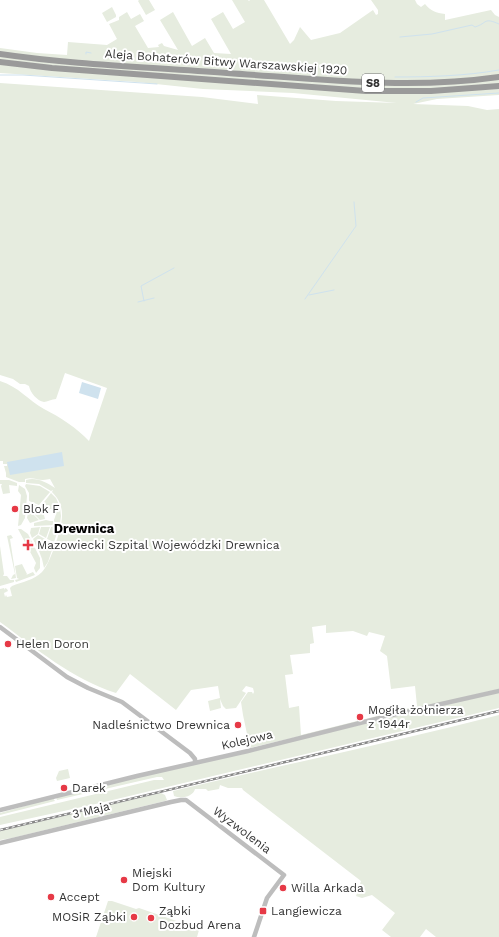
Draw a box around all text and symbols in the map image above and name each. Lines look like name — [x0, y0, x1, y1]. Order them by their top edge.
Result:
street label: Aleja Bohaterów Bitwy Warszawskiej 1920 — [104, 47, 348, 77]
road number: S8 — [362, 74, 384, 92]
place label: Blok F — [23, 502, 60, 516]
marker: Blok F — [10, 504, 20, 514]
district label: Drewnica — [54, 521, 115, 536]
place label: Mazowiecki Szpital Wojewódzki Drewnica — [37, 538, 280, 552]
marker: Mazowiecki Szpital Wojewódzki Drewnica — [22, 539, 34, 551]
place label: Helen Doron — [16, 637, 89, 651]
marker: Helen Doron — [3, 639, 13, 649]
place label: Mogiła żołnierza z 1944r — [368, 703, 464, 731]
marker: Mogiła żołnierza z 1944r — [355, 712, 365, 722]
place label: Nadleśnictwo Drewnica — [92, 718, 230, 732]
marker: Nadleśnictwo Drewnica — [233, 720, 243, 730]
street label: Kolejowa — [220, 727, 274, 753]
place label: Darek — [72, 781, 106, 795]
marker: Darek — [59, 783, 69, 793]
street label: 3 Maja — [71, 799, 111, 821]
street label: Wyzwolenia — [210, 804, 274, 857]
place label: Miejski Dom Kultury — [132, 866, 206, 894]
marker: Miejski Dom Kultury — [119, 875, 129, 885]
place label: Willa Arkada — [291, 881, 364, 895]
marker: Willa Arkada — [278, 883, 288, 893]
place label: Accept — [59, 890, 100, 904]
marker: Accept — [46, 892, 56, 902]
place label: Ząbki Dozbud Arena — [159, 904, 241, 932]
place label: Langiewicza — [271, 904, 342, 918]
marker: Langiewicza — [258, 906, 268, 916]
place label: MOSiR Ząbki — [52, 910, 126, 924]
marker: MOSiR Ząbki — [129, 912, 139, 922]
marker: Ząbki Dozbud Arena — [146, 913, 156, 923]

